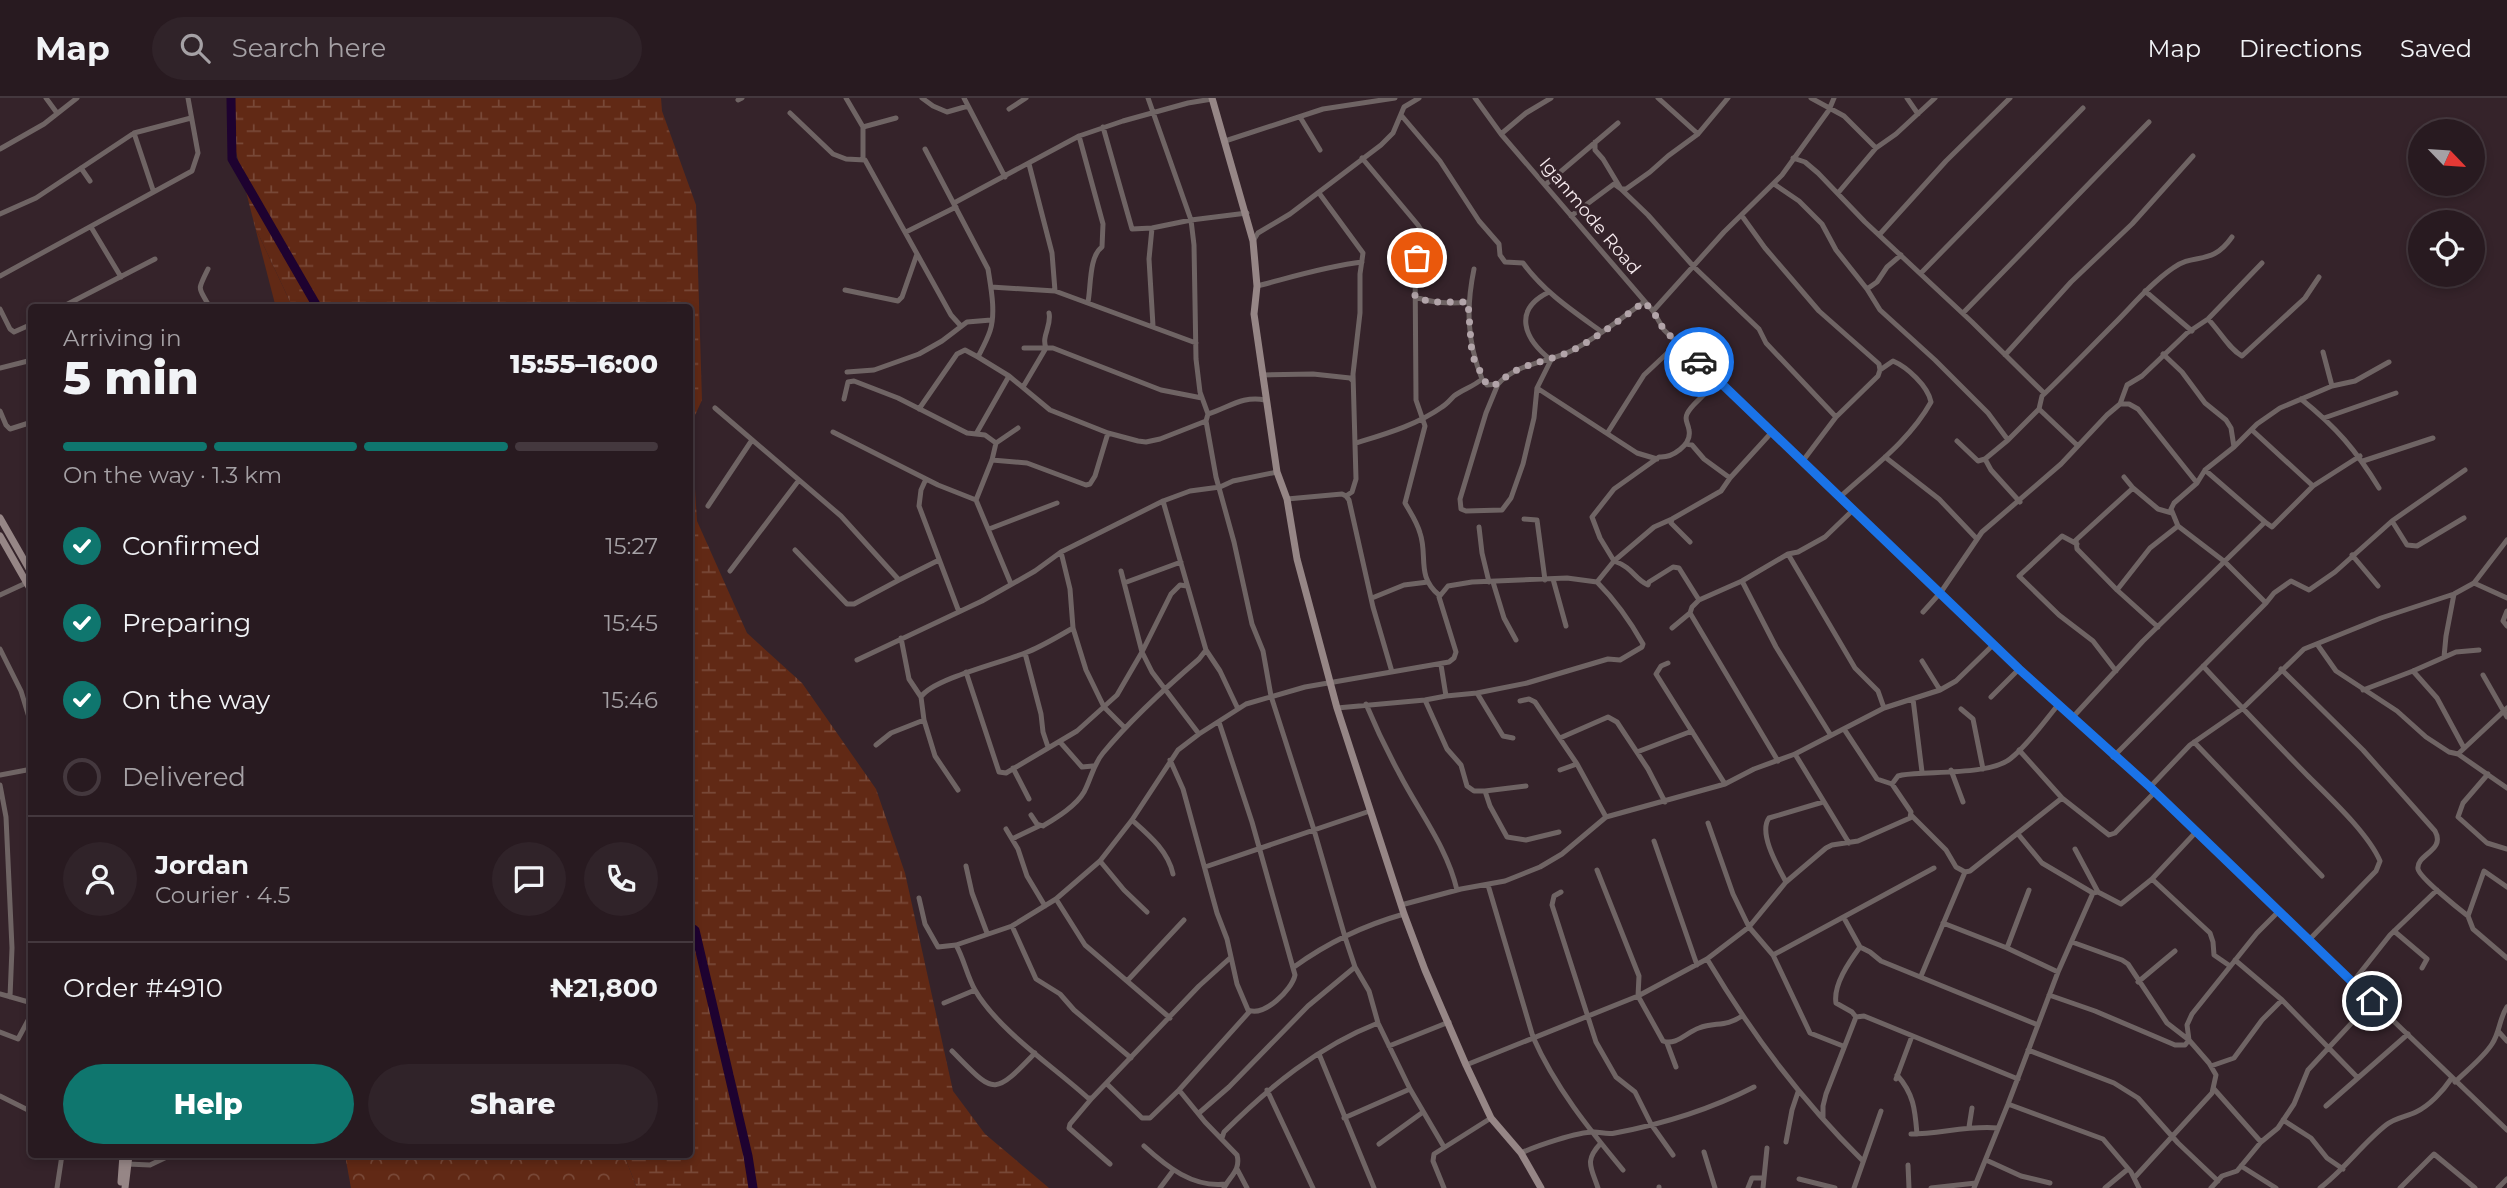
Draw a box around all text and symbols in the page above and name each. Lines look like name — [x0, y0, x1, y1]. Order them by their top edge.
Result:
search box — [152, 17, 642, 80]
text: Map — [35, 28, 110, 68]
icon: search — [176, 29, 214, 67]
text: Search here — [232, 32, 386, 64]
text: Map — [2148, 34, 2201, 63]
text: Directions — [2239, 34, 2362, 63]
text: Saved — [2400, 34, 2472, 63]
north arrow — [2408, 119, 2485, 196]
map controls — [2408, 119, 2485, 287]
street label: Iganmode Road — [1535, 153, 1645, 279]
button: locate — [2408, 210, 2485, 287]
pin — [1387, 228, 1447, 288]
icon: bag — [1398, 239, 1436, 277]
text: Arriving in — [63, 324, 182, 352]
courier — [1664, 327, 1734, 397]
icon: car — [1680, 343, 1718, 381]
text: 15:55–16:00 — [510, 348, 658, 380]
text: 5 min — [63, 349, 199, 406]
text: On the way · 1.3 km — [63, 461, 282, 489]
icon: check — [63, 527, 101, 565]
text: Confirmed — [122, 530, 261, 562]
text: 15:27 — [605, 532, 658, 560]
icon: check — [63, 604, 101, 642]
text: Preparing — [122, 607, 251, 639]
text: 15:45 — [604, 609, 658, 637]
icon: check — [63, 681, 101, 719]
text: On the way — [122, 684, 270, 716]
text: 15:46 — [603, 686, 658, 714]
text: Delivered — [122, 761, 246, 793]
button: person — [63, 842, 137, 916]
button: chat — [492, 842, 566, 916]
button: phone — [584, 842, 658, 916]
text: Jordan — [155, 849, 249, 881]
text: Courier · 4.5 — [155, 881, 290, 909]
pin — [2342, 971, 2402, 1031]
text: Order #4910 — [63, 972, 223, 1004]
text: ₦21,800 — [550, 972, 658, 1004]
icon: home — [2353, 982, 2391, 1020]
button: Help — [63, 1064, 354, 1144]
button: Share — [368, 1064, 658, 1144]

